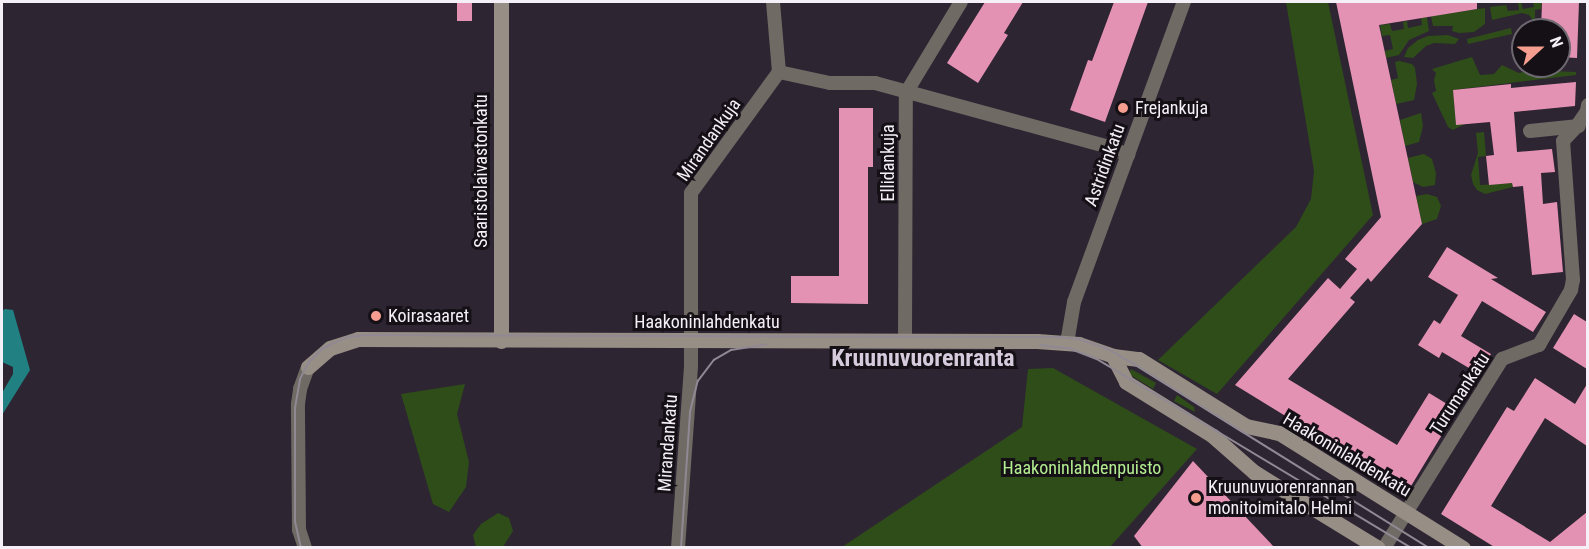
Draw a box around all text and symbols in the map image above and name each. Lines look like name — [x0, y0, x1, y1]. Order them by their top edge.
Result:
north arrow — [1511, 18, 1571, 78]
text: N — [1546, 34, 1567, 50]
street label: Saaristolaivastonkatu — [470, 94, 492, 248]
street label: Mirandankuja — [673, 95, 745, 185]
place label: Frejankuja — [1135, 97, 1208, 119]
marker: Frejankuja — [1116, 101, 1130, 115]
street label: Astridinkatu — [1080, 121, 1130, 209]
street label: Ellidankuja — [877, 124, 899, 202]
place label: Koirasaaret — [388, 305, 469, 327]
marker: Koirasaaret — [369, 309, 383, 323]
street label: Haakoninlahdenkatu — [634, 311, 780, 333]
district label: Kruunuvuorenranta — [831, 345, 1015, 373]
street label: Turumankatu — [1426, 349, 1494, 439]
street label: Mirandankatu — [654, 394, 682, 492]
street label: Haakoninlahdenkatu — [1279, 408, 1415, 502]
park label: Haakoninlahdenpuisto — [1003, 457, 1161, 479]
place label: Kruunuvuorenrannan monitoimitalo Helmi — [1208, 477, 1355, 520]
marker: Kruunuvuorenrannan monitoimitalo Helmi — [1189, 491, 1203, 505]

